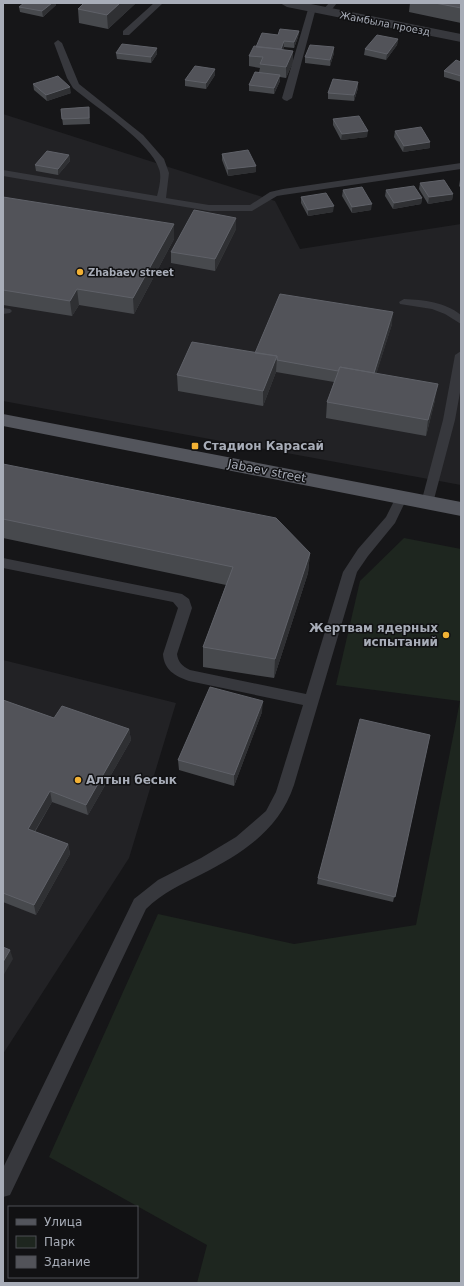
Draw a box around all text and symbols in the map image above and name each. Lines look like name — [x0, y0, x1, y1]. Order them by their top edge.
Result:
street label: Жамбыла проезд — [339, 9, 431, 38]
marker: Zhabaev street — [75, 267, 85, 277]
place label: Zhabaev street — [88, 267, 174, 278]
place label: Стадион Карасай — [203, 439, 324, 453]
marker: Стадион Карасай — [190, 441, 200, 451]
street label: Jabaev street — [226, 456, 308, 485]
place label: Жертвам ядерных испытаний — [309, 621, 438, 649]
marker: Жертвам ядерных испытаний — [441, 630, 451, 640]
place label: Алтын бесык — [86, 773, 177, 787]
marker: Алтын бесык — [73, 775, 83, 785]
legend — [8, 1206, 138, 1278]
text: Улица — [44, 1215, 82, 1229]
text: Парк — [44, 1235, 75, 1249]
text: Здание — [44, 1255, 90, 1269]

